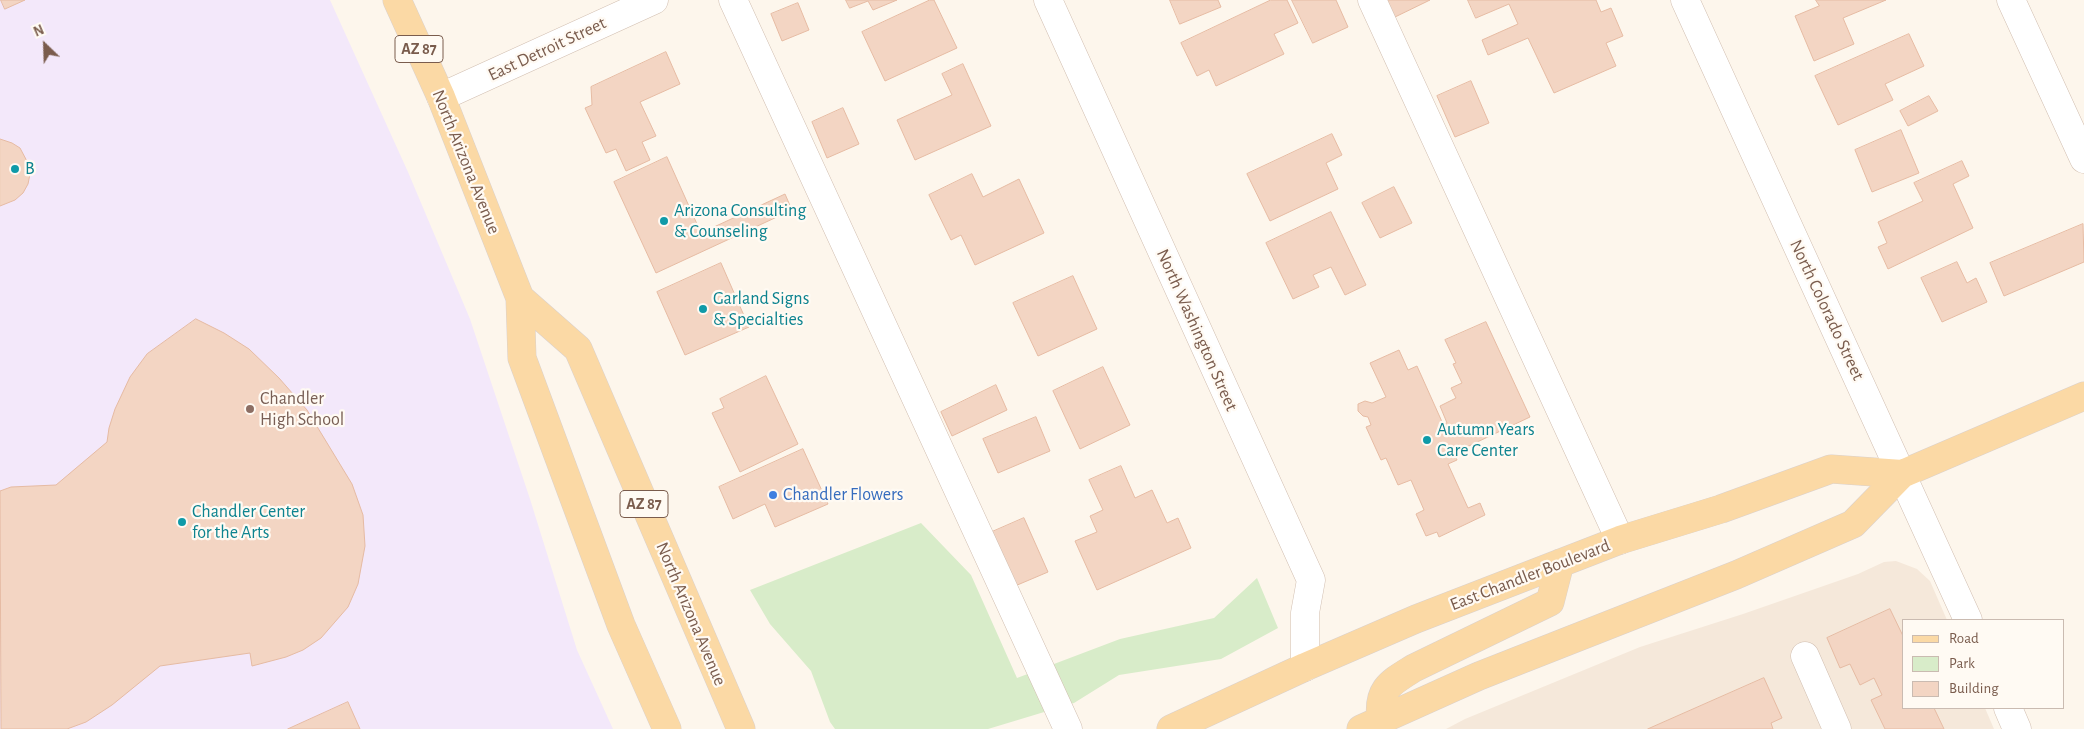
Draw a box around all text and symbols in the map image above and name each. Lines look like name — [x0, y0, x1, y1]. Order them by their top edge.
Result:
street label: East Detroit Street — [485, 12, 609, 86]
north arrow — [20, 20, 70, 70]
text: N — [32, 23, 46, 40]
road number: AZ 87 — [395, 36, 443, 62]
street label: North Arizona Avenue — [427, 87, 505, 237]
place label: B — [25, 158, 35, 180]
marker: B — [9, 163, 21, 175]
place label: Arizona Consulting & Counseling — [674, 200, 806, 242]
marker: Arizona Consulting & Counseling — [658, 215, 670, 227]
street label: North Colorado Street — [1785, 236, 1869, 384]
street label: North Washington Street — [1152, 246, 1242, 414]
place label: Garland Signs & Specialties — [713, 288, 809, 330]
marker: Garland Signs & Specialties — [697, 303, 709, 315]
place label: Chandler High School — [260, 388, 344, 430]
marker: Chandler High School — [244, 403, 256, 415]
place label: Autumn Years Care Center — [1437, 419, 1535, 462]
marker: Autumn Years Care Center — [1421, 434, 1433, 446]
place label: Chandler Flowers — [783, 484, 903, 506]
marker: Chandler Flowers — [767, 489, 779, 501]
road number: AZ 87 — [620, 490, 668, 518]
place label: Chandler Center for the Arts — [192, 501, 305, 544]
marker: Chandler Center for the Arts — [176, 516, 188, 528]
street label: East Chandler Boulevard — [1447, 534, 1613, 616]
street label: North Arizona Avenue — [651, 539, 731, 689]
legend — [1902, 619, 2064, 709]
text: Road — [1949, 631, 1979, 646]
text: Park — [1949, 656, 1975, 671]
text: Building — [1949, 681, 1999, 696]

